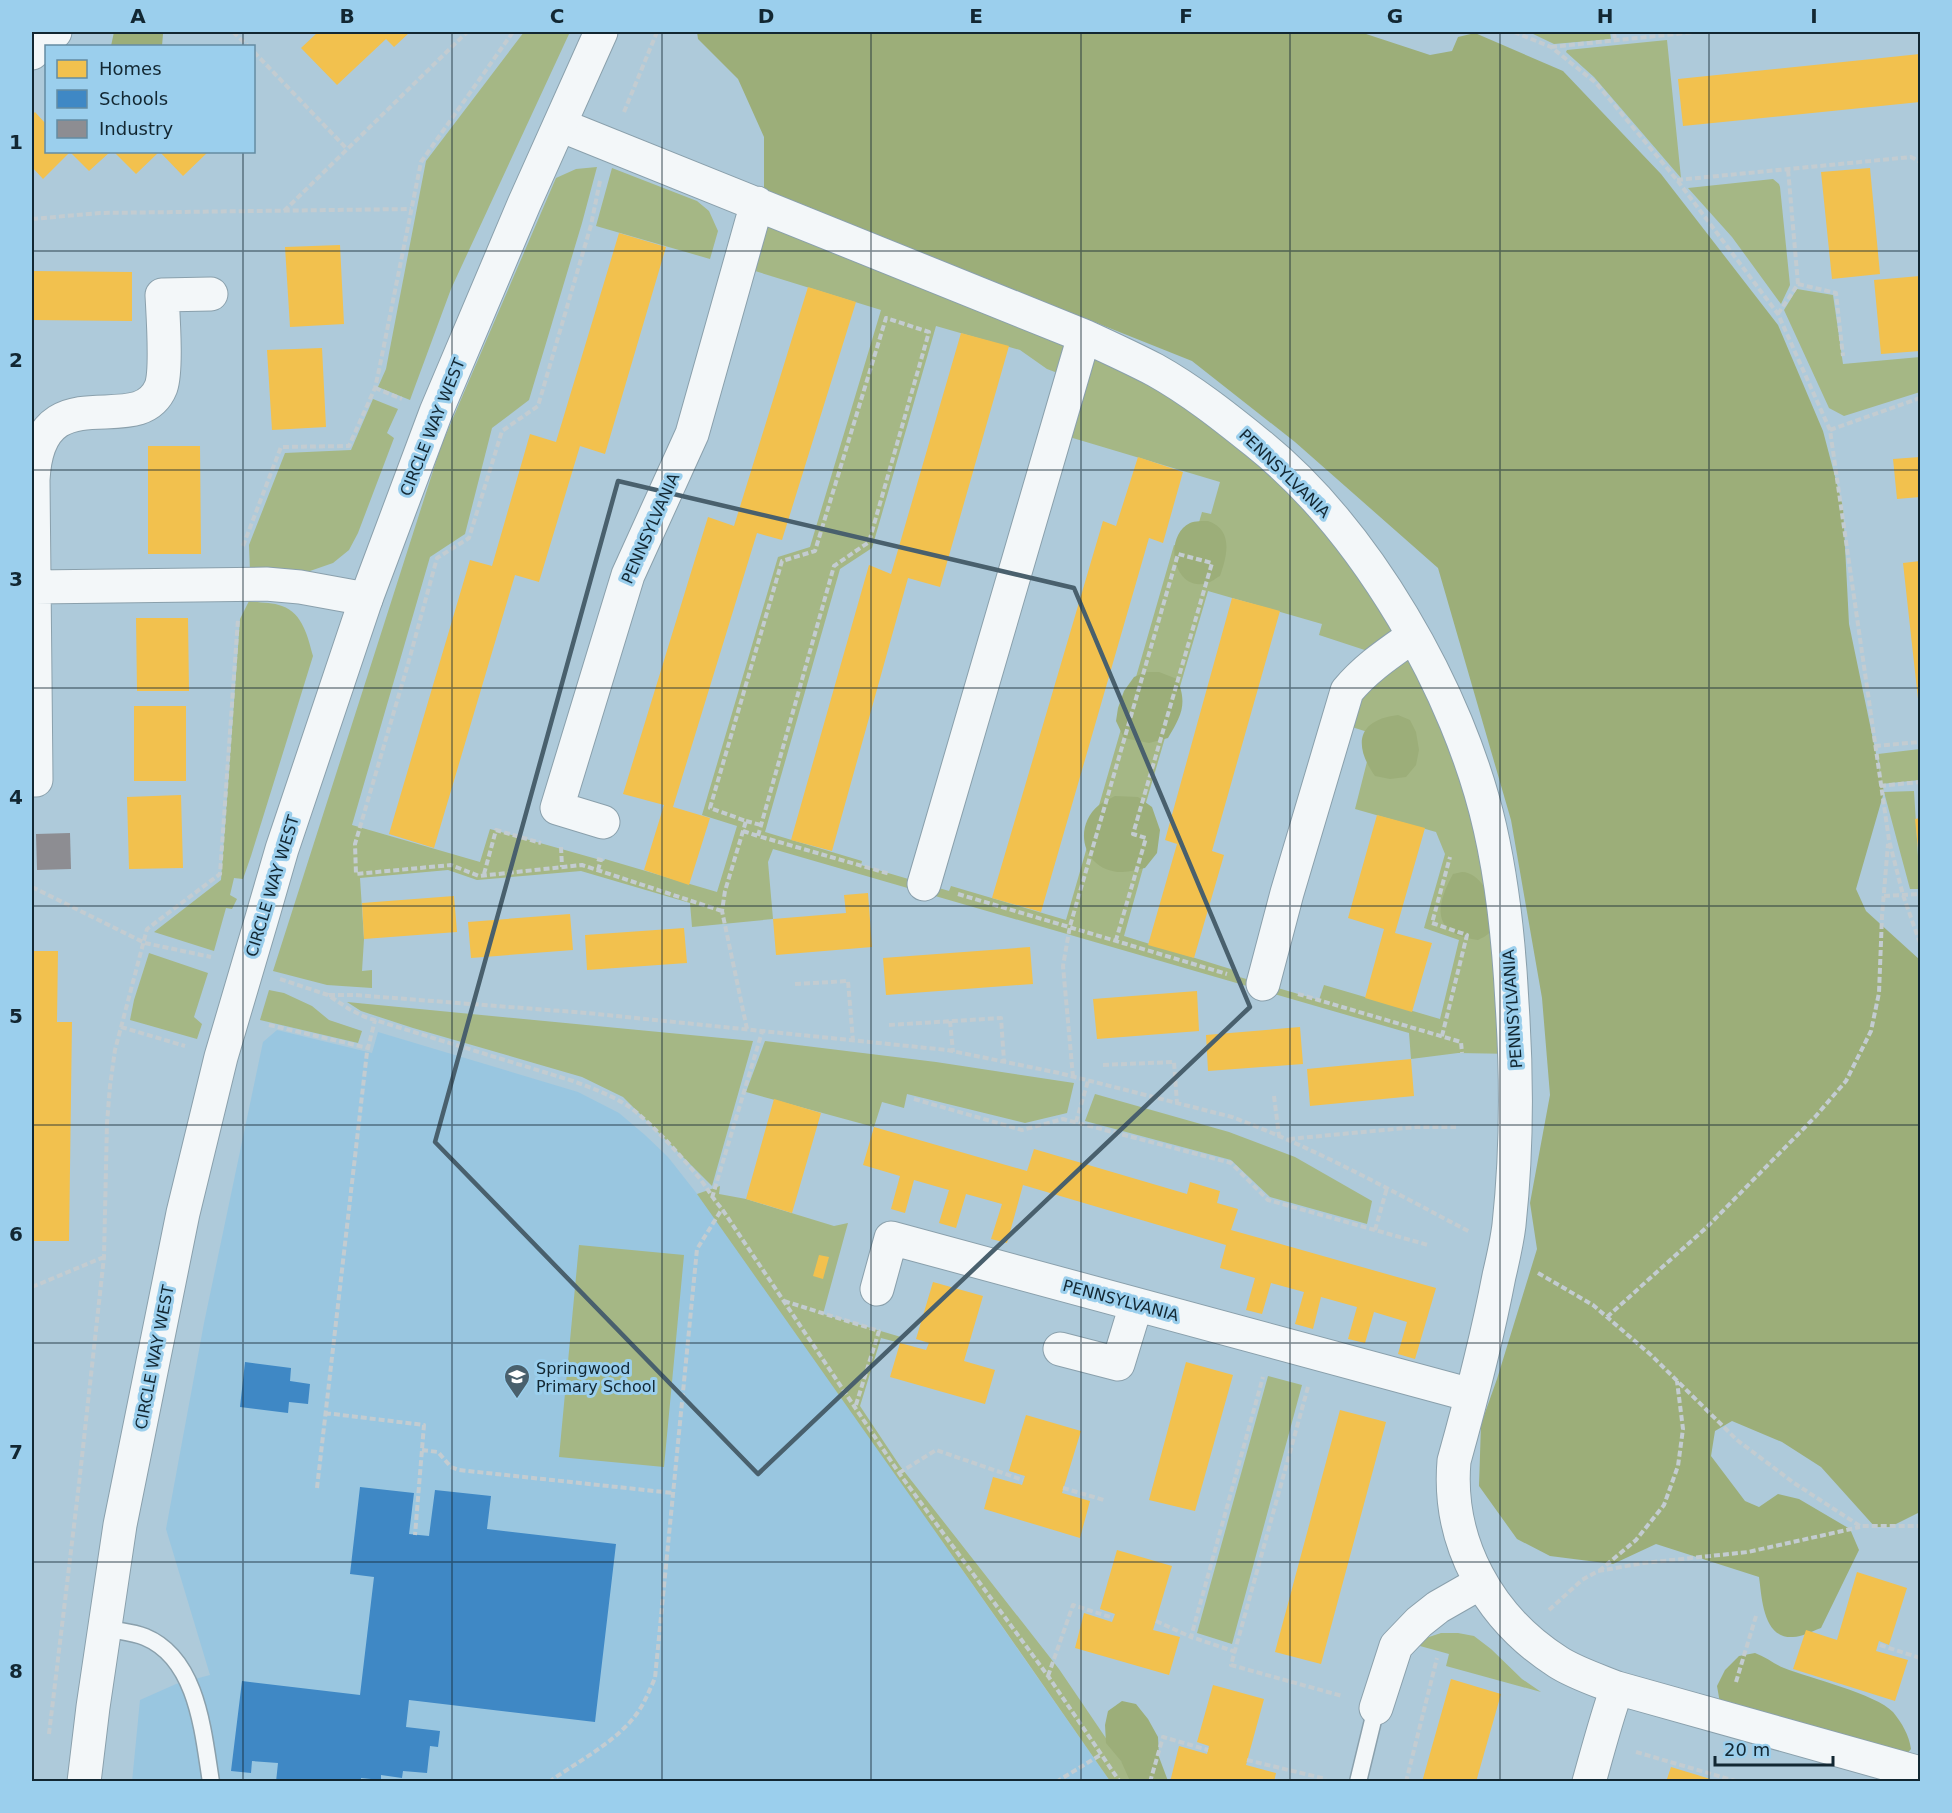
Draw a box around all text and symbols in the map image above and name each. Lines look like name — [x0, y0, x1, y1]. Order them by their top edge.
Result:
text: A — [130, 4, 146, 28]
text: B — [339, 4, 355, 28]
text: C — [550, 4, 564, 28]
text: D — [758, 4, 774, 28]
text: E — [969, 4, 983, 28]
text: F — [1179, 4, 1193, 28]
text: G — [1387, 4, 1403, 28]
text: H — [1597, 4, 1613, 28]
text: I — [1810, 4, 1818, 28]
legend — [45, 45, 255, 153]
text: Homes — [99, 58, 162, 79]
text: Schools — [99, 88, 168, 109]
text: Industry — [99, 118, 173, 139]
text: 1 — [9, 130, 23, 154]
text: 2 — [9, 348, 23, 372]
street label: CIRCLE WAY WEST — [396, 355, 469, 499]
street label: PENNSYLVANIA — [1235, 425, 1334, 522]
street label: PENNSYLVANIA — [618, 470, 683, 587]
text: 3 — [9, 567, 23, 591]
text: 4 — [9, 785, 23, 809]
street label: CIRCLE WAY WEST — [242, 813, 303, 959]
street label: PENNSYLVANIA — [1499, 949, 1526, 1069]
text: 5 — [9, 1004, 23, 1028]
text: 6 — [9, 1222, 23, 1246]
street label: PENNSYLVANIA — [1061, 1276, 1181, 1325]
street label: CIRCLE WAY WEST — [131, 1283, 178, 1431]
place label: Springwood Primary School — [536, 1359, 656, 1396]
school or university icon: Springwood Primary School — [502, 1362, 532, 1400]
text: 7 — [9, 1440, 23, 1464]
text: 8 — [9, 1659, 23, 1683]
scale bar — [1715, 1729, 1834, 1767]
text: 20 m — [1724, 1739, 1770, 1760]

